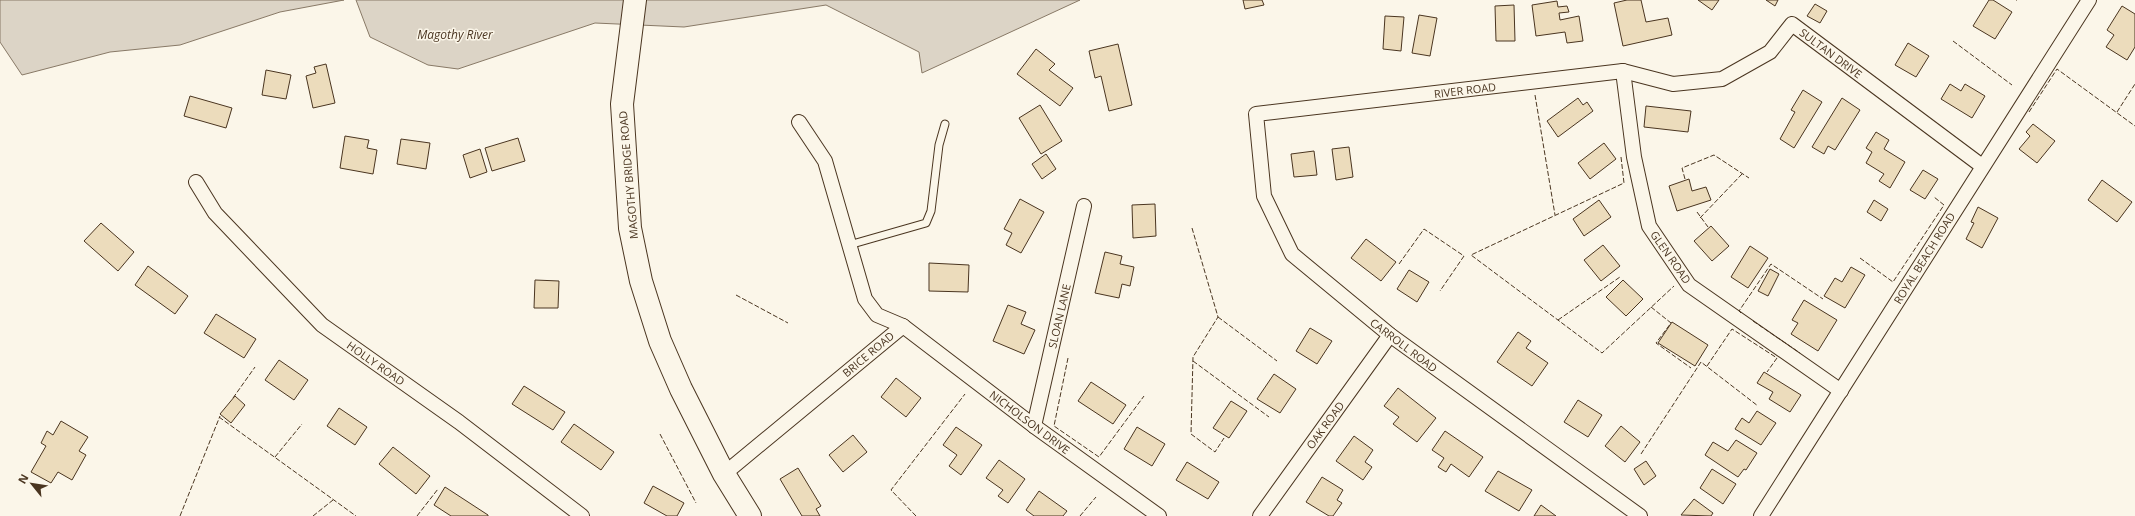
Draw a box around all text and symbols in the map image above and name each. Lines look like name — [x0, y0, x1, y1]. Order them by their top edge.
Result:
street label: SULTAN DRIVE — [1797, 25, 1865, 81]
water label: Magothy River — [417, 26, 494, 43]
street label: RIVER ROAD — [1433, 79, 1497, 101]
street label: MAGOTHY BRIDGE ROAD — [615, 110, 641, 240]
street label: ROYAL BEACH ROAD — [1890, 209, 1958, 307]
street label: GLEN ROAD — [1647, 228, 1695, 286]
street label: SLOAN LANE — [1044, 282, 1074, 350]
street label: CARROLL ROAD — [1367, 315, 1441, 375]
street label: BRICE ROAD — [839, 328, 897, 380]
street label: HOLLY ROAD — [344, 338, 408, 388]
street label: NICHOLSON DRIVE — [987, 387, 1073, 457]
street label: OAK ROAD — [1303, 398, 1347, 452]
north arrow — [12, 464, 52, 504]
text: N — [14, 471, 32, 486]

